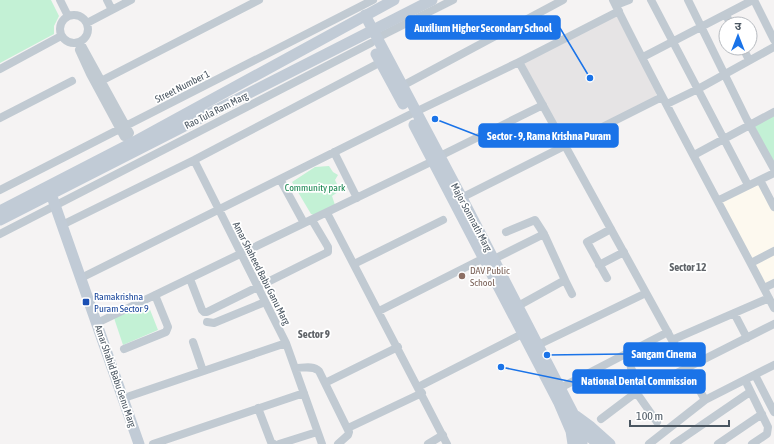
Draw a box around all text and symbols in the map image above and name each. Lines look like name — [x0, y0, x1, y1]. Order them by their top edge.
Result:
callout: Auxilium Higher Secondary School — [406, 16, 560, 39]
north arrow — [718, 16, 758, 56]
text: उ — [735, 20, 742, 32]
text: Auxilium Higher Secondary School — [413, 22, 553, 34]
street label: Street Number 1 — [153, 68, 212, 105]
street label: Rao Tula Ram Marg — [183, 89, 250, 131]
callout: Sector - 9, Rama Krishna Puram — [479, 124, 618, 147]
text: Sector - 9, Rama Krishna Puram — [487, 130, 611, 142]
street label: Major Somnath Marg — [449, 181, 495, 254]
park label: Community park — [285, 182, 346, 193]
street label: Amar Shaheed Babu Ganu Marg — [231, 220, 293, 327]
district label: Sector 12 — [670, 261, 706, 273]
place label: DAV Public School — [470, 265, 510, 288]
marker: DAV Public School — [457, 271, 467, 281]
place label: Ramakrishna Puram Sector 9 — [94, 291, 149, 314]
marker: Ramakrishna Puram Sector 9 — [81, 297, 91, 307]
street label: Amar Shahid Babu Genu Marg — [93, 324, 138, 429]
district label: Sector 9 — [298, 328, 330, 340]
callout: Sangam Cinema — [624, 343, 705, 366]
text: Sangam Cinema — [632, 348, 696, 360]
callout: National Dental Commission — [573, 370, 705, 393]
text: National Dental Commission — [581, 375, 697, 387]
scale bar — [630, 402, 729, 428]
text: 100 m — [636, 409, 663, 423]

